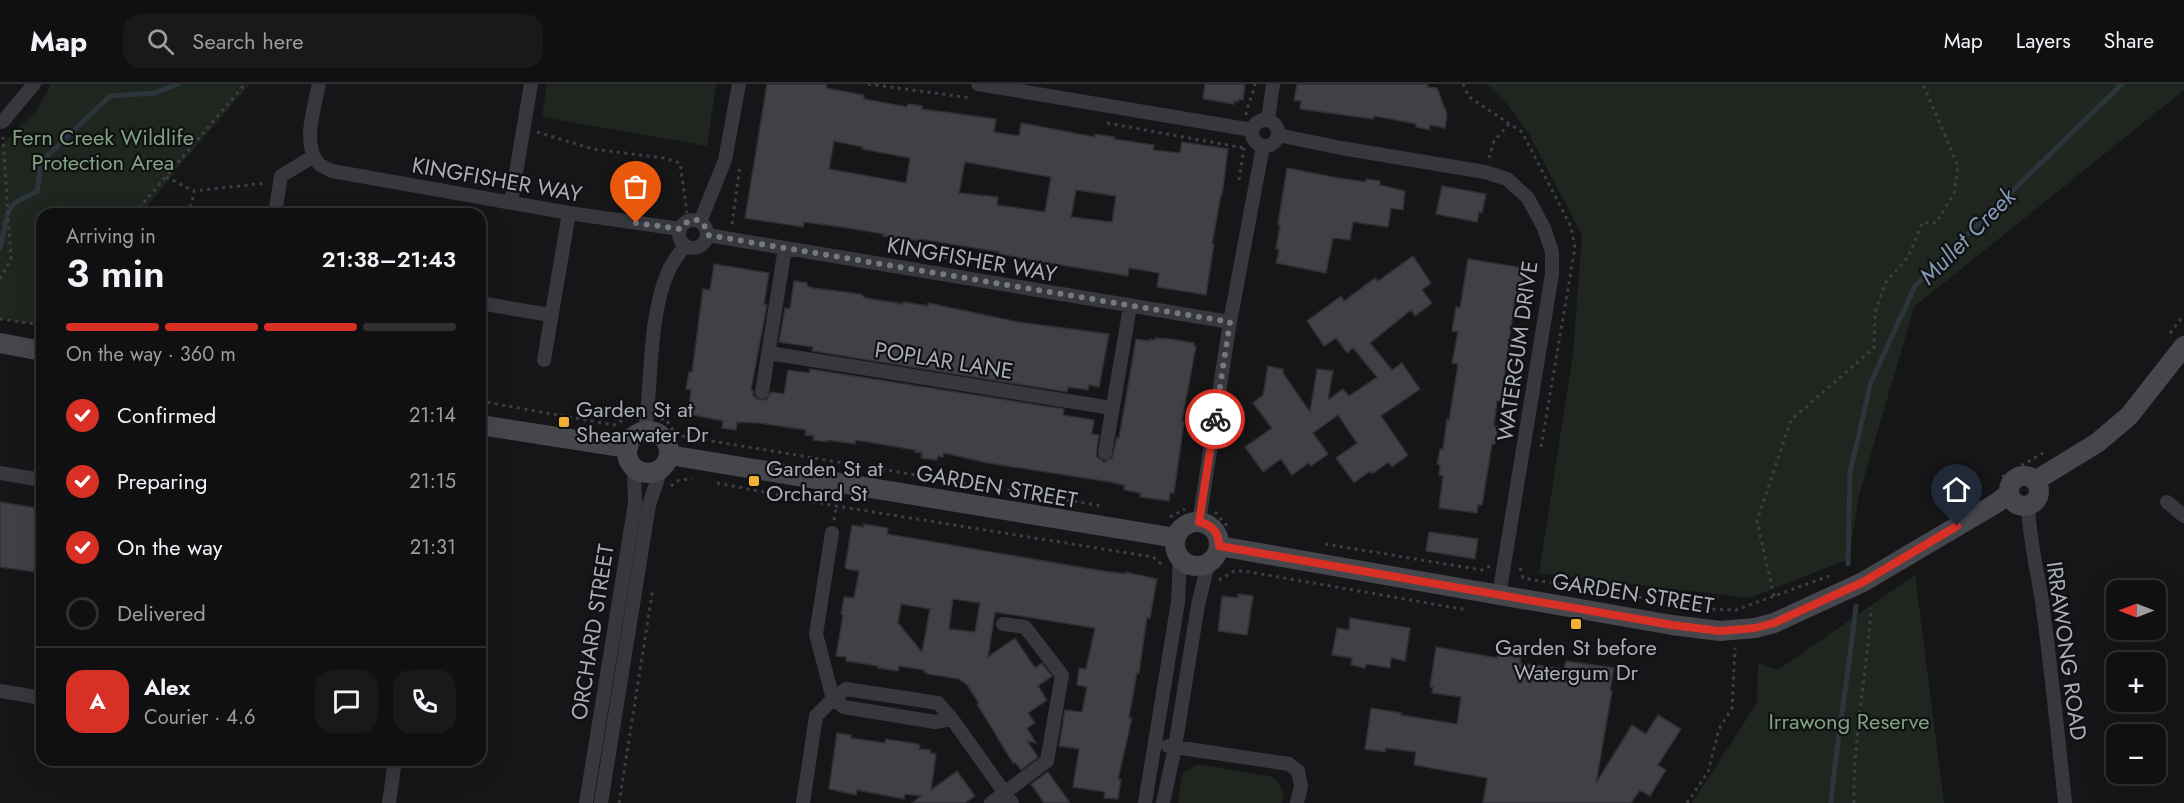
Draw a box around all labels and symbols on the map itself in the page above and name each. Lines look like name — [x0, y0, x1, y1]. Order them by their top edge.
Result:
park label: Fern Creek Wildlife Protection Area — [12, 121, 194, 178]
street label: KINGFISHER WAY — [410, 148, 585, 210]
pin — [610, 161, 661, 223]
water label: Mullet Creek — [1911, 178, 2025, 292]
street label: KINGFISHER WAY — [885, 228, 1060, 290]
street label: WATERGUM DRIVE — [1489, 259, 1545, 443]
street label: POPLAR LANE — [872, 333, 1016, 387]
courier — [1185, 389, 1245, 449]
place label: Garden St at Shearwater Dr — [576, 393, 709, 450]
marker: Garden St at Shearwater Dr — [557, 415, 571, 429]
place label: Garden St at Orchard St — [766, 452, 884, 509]
street label: GARDEN STREET — [914, 456, 1081, 516]
pin — [1931, 464, 1982, 526]
marker: Garden St at Orchard St — [747, 474, 761, 488]
street label: ORCHARD STREET — [562, 541, 622, 722]
street label: IRRAWONG ROAD — [2039, 559, 2095, 743]
street label: GARDEN STREET — [1550, 564, 1717, 622]
north arrow — [2106, 580, 2166, 640]
marker: Garden St before Watergum Dr — [1569, 617, 1583, 631]
place label: Garden St before Watergum Dr — [1495, 631, 1657, 688]
park label: Irrawong Reserve — [1768, 705, 1930, 737]

